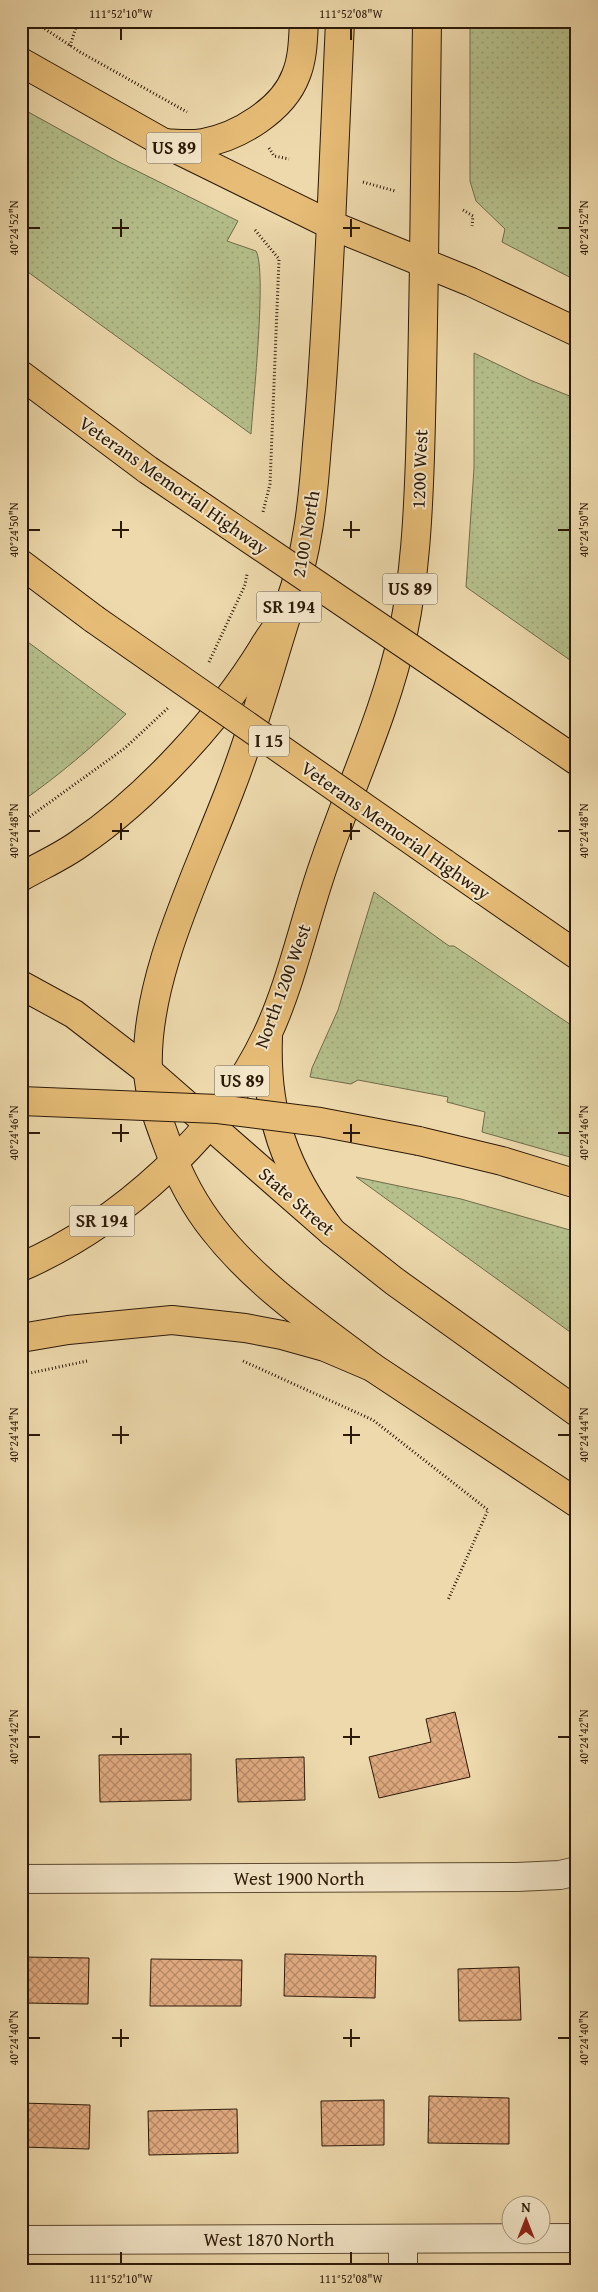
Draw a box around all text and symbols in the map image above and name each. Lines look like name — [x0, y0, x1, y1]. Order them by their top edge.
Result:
text: 111°52'10"W — [89, 5, 153, 22]
text: 111°52'08"W — [319, 5, 383, 22]
road number: US 89 — [146, 132, 202, 164]
text: 40°24'52"N — [5, 200, 22, 256]
text: 40°24'52"N — [575, 200, 592, 256]
street label: Veterans Memorial Highway — [73, 409, 275, 562]
street label: 1200 West — [404, 429, 434, 509]
street label: 2100 North — [284, 488, 326, 580]
text: 40°24'50"N — [5, 502, 22, 558]
text: 40°24'50"N — [575, 502, 592, 558]
road number: US 89 — [382, 574, 438, 604]
road number: SR 194 — [256, 592, 322, 622]
road number: I 15 — [249, 726, 289, 756]
street label: Veterans Memorial Highway — [295, 754, 497, 907]
text: 40°24'48"N — [5, 803, 22, 859]
text: 40°24'48"N — [575, 803, 592, 859]
street label: North 1200 West — [246, 919, 318, 1052]
road number: US 89 — [214, 1066, 270, 1096]
text: 40°24'46"N — [5, 1105, 22, 1161]
text: 40°24'46"N — [575, 1105, 592, 1161]
street label: State Street — [253, 1160, 341, 1242]
road number: SR 194 — [70, 1206, 134, 1236]
text: 40°24'44"N — [5, 1407, 22, 1463]
text: 40°24'44"N — [575, 1407, 592, 1463]
text: 40°24'42"N — [5, 1709, 22, 1765]
text: 40°24'42"N — [575, 1709, 592, 1765]
street label: West 1900 North — [234, 1864, 365, 1892]
text: 40°24'40"N — [5, 2010, 22, 2066]
text: 40°24'40"N — [575, 2010, 592, 2066]
north arrow — [500, 2194, 550, 2244]
text: N — [521, 2197, 531, 2217]
street label: West 1870 North — [204, 2225, 335, 2253]
text: 111°52'10"W — [89, 2270, 153, 2287]
text: 111°52'08"W — [319, 2270, 383, 2287]

